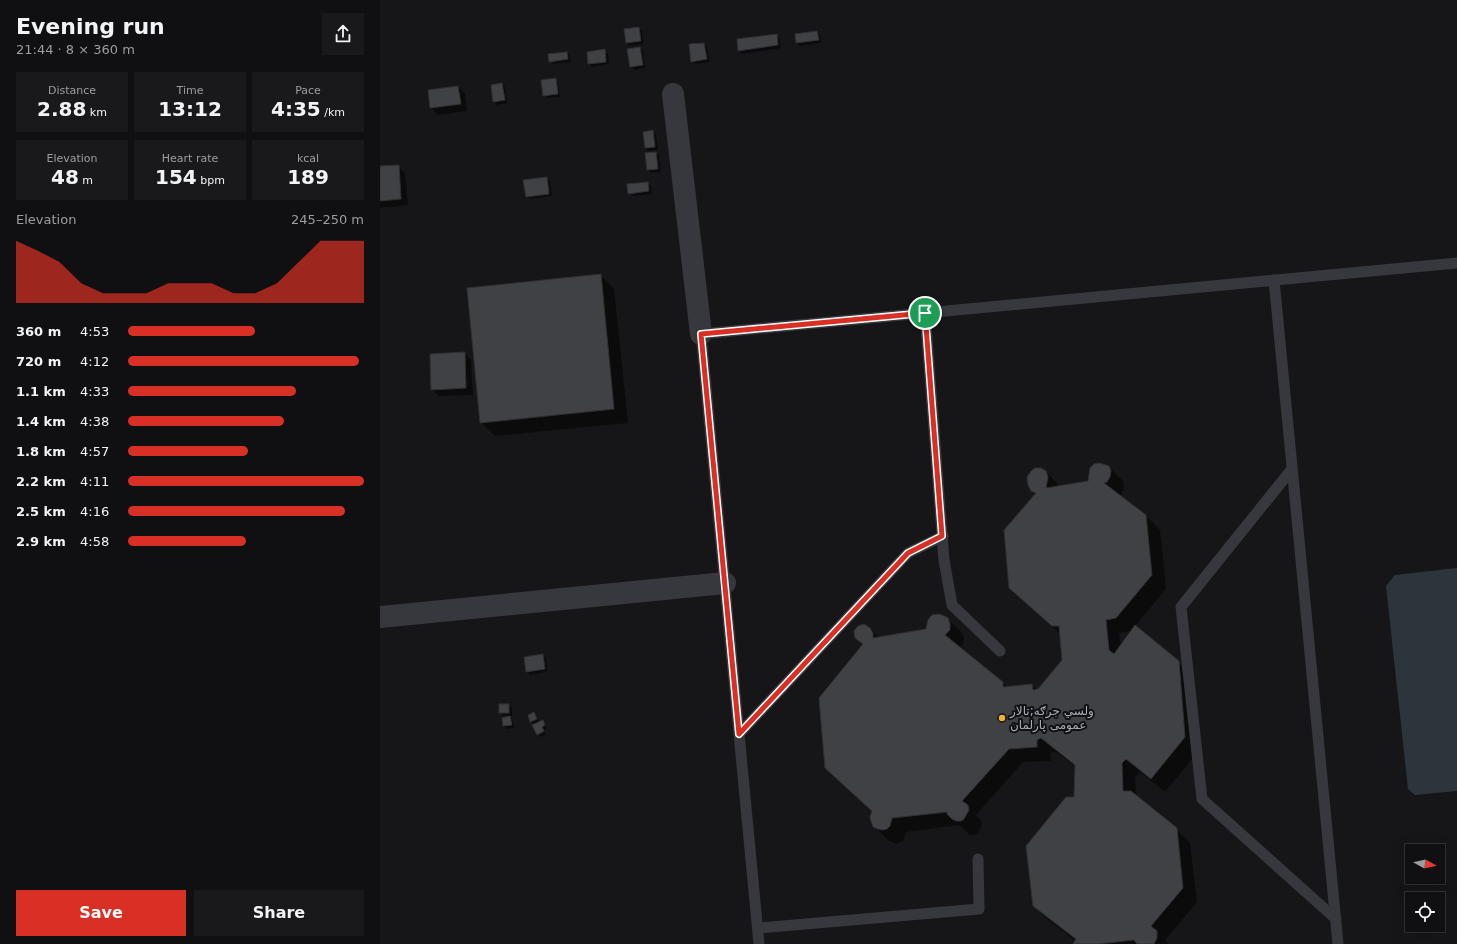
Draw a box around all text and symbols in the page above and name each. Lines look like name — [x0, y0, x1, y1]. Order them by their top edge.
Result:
button: share — [322, 13, 364, 55]
text: Evening run — [16, 14, 165, 39]
text: 21:44 · 8 × 360 m — [16, 42, 135, 57]
text: Distance — [48, 84, 96, 97]
text: Time — [177, 84, 203, 97]
text: Pace — [295, 84, 321, 97]
text: 2.88 — [37, 97, 86, 121]
text: 13:12 — [158, 97, 222, 121]
text: 4:35 — [271, 97, 321, 121]
text: km — [86, 106, 107, 119]
text: /km — [321, 106, 345, 119]
text: Elevation — [46, 152, 98, 165]
text: Heart rate — [162, 152, 218, 165]
text: kcal — [297, 152, 319, 165]
text: 48 — [51, 165, 79, 189]
text: 154 — [155, 165, 197, 189]
text: 189 — [287, 165, 329, 189]
text: m — [79, 174, 93, 187]
text: bpm — [197, 174, 225, 187]
text: Elevation — [16, 212, 76, 227]
text: 245–250 m — [291, 212, 364, 227]
pin — [908, 296, 942, 330]
icon: arrive — [914, 302, 936, 324]
text: 360 m — [16, 324, 61, 339]
text: 4:53 — [80, 324, 109, 339]
text: 720 m — [16, 354, 61, 369]
text: 4:12 — [80, 354, 109, 369]
text: 1.1 km — [16, 384, 66, 399]
text: 4:33 — [80, 384, 109, 399]
text: 1.4 km — [16, 414, 66, 429]
text: 4:38 — [80, 414, 109, 429]
text: 1.8 km — [16, 444, 66, 459]
text: 4:57 — [80, 444, 109, 459]
text: 2.2 km — [16, 474, 66, 489]
text: 4:11 — [80, 474, 109, 489]
text: 2.5 km — [16, 504, 66, 519]
text: 4:16 — [80, 504, 109, 519]
text: 2.9 km — [16, 534, 66, 549]
text: 4:58 — [80, 534, 109, 549]
place label: ولسي جرګه;تالار عمومی پارلمان — [1009, 704, 1094, 733]
marker: ولسي جرګه;تالار عمومی پارلمان — [997, 713, 1007, 723]
north arrow — [1405, 844, 1445, 884]
map controls — [1405, 844, 1445, 932]
button: Save — [16, 890, 186, 936]
button: Share — [194, 890, 364, 936]
button: locate — [1405, 892, 1445, 932]

